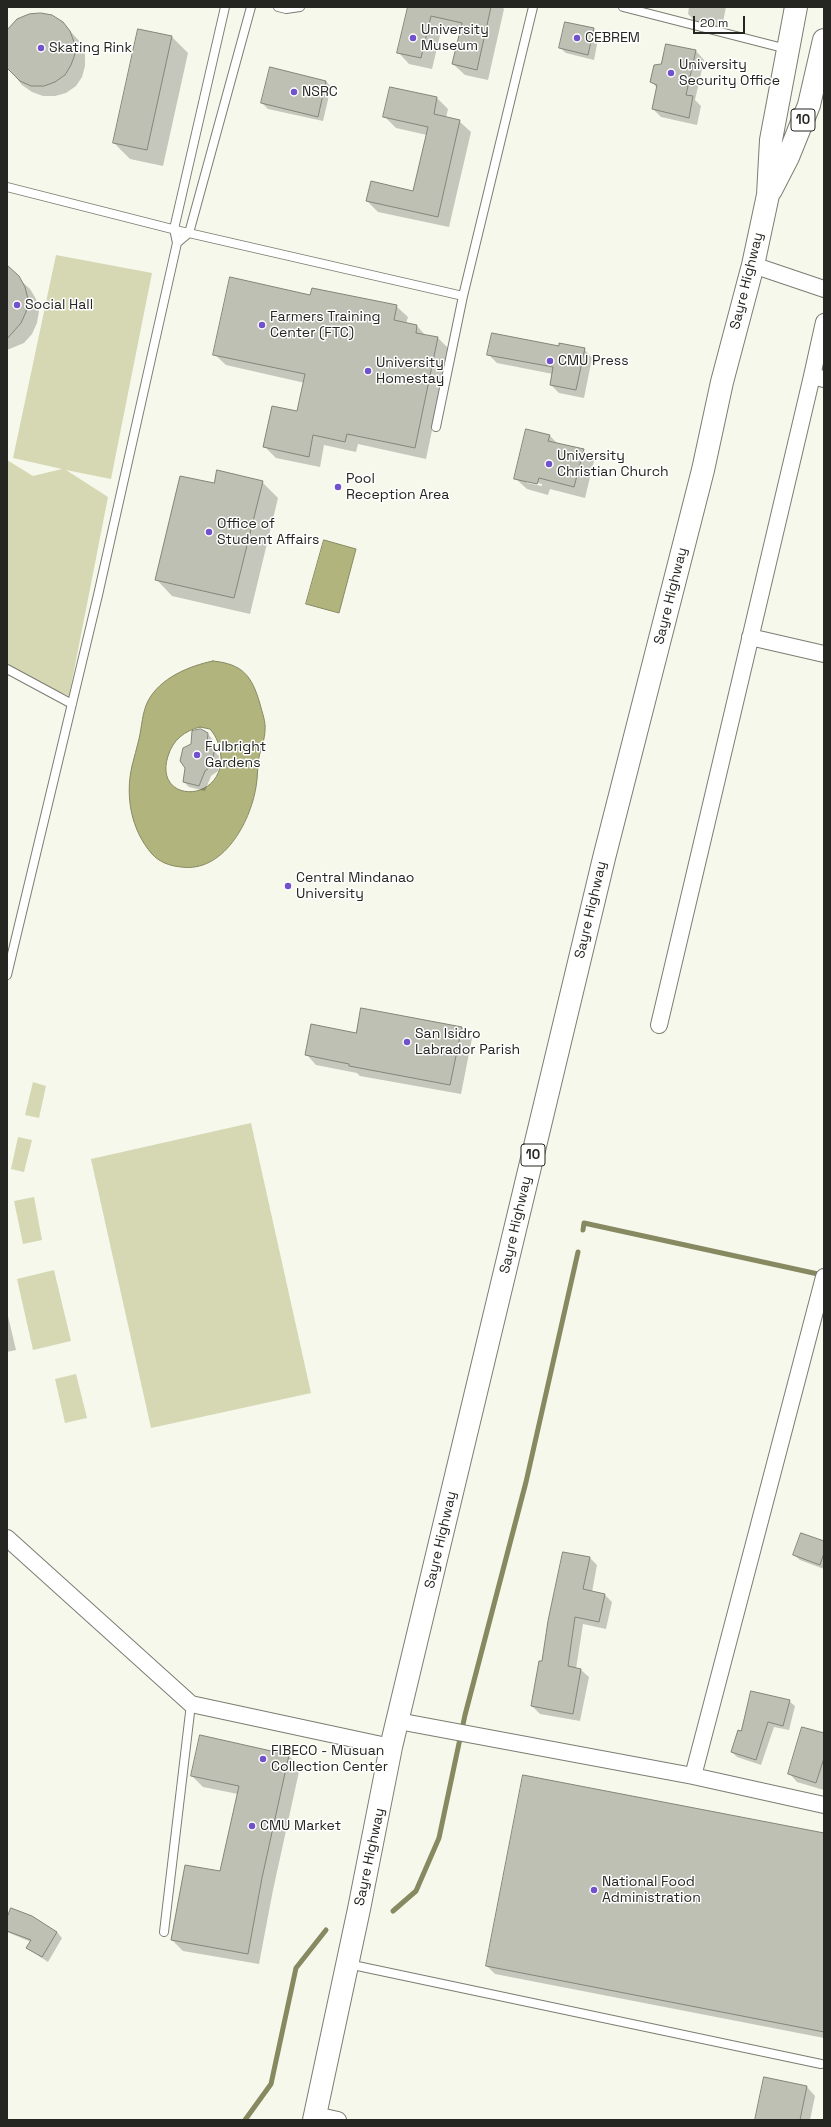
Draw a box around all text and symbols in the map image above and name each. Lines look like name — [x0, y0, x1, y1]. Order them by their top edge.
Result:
scale bar — [695, 8, 747, 34]
text: 20 m — [700, 15, 728, 31]
place label: University Museum — [421, 22, 489, 54]
place label: CEBREM — [585, 30, 640, 46]
marker: University Museum — [408, 33, 418, 43]
marker: CEBREM — [572, 33, 582, 43]
place label: Skating Rink — [49, 40, 132, 56]
marker: Skating Rink — [36, 43, 46, 53]
place label: University Security Office — [679, 57, 780, 90]
marker: University Security Office — [666, 68, 676, 78]
place label: NSRC — [302, 84, 338, 100]
marker: NSRC — [289, 87, 299, 97]
road number: 10 — [791, 109, 815, 131]
street label: Sayre Highway — [727, 231, 767, 331]
place label: Social Hall — [25, 297, 93, 313]
marker: Social Hall — [12, 300, 22, 310]
place label: Farmers Training Center (FTC) — [270, 309, 381, 342]
marker: Farmers Training Center (FTC) — [257, 320, 267, 330]
place label: CMU Press — [558, 353, 629, 369]
place label: University Homestay — [376, 355, 444, 388]
marker: CMU Press — [545, 356, 555, 366]
marker: University Homestay — [363, 366, 373, 376]
place label: University Christian Church — [557, 448, 669, 480]
marker: University Christian Church — [544, 459, 554, 469]
place label: Pool Reception Area — [346, 471, 449, 504]
marker: Pool Reception Area — [333, 482, 343, 492]
place label: Office of Student Affairs — [217, 516, 319, 548]
marker: Office of Student Affairs — [204, 527, 214, 537]
street label: Sayre Highway — [651, 546, 691, 646]
place label: Fulbright Gardens — [205, 739, 266, 772]
marker: Fulbright Gardens — [192, 750, 202, 760]
street label: Sayre Highway — [572, 860, 610, 960]
place label: Central Mindanao University — [296, 870, 415, 902]
marker: Central Mindanao University — [283, 881, 293, 891]
place label: San Isidro Labrador Parish — [415, 1026, 520, 1058]
marker: San Isidro Labrador Parish — [402, 1037, 412, 1047]
road number: 10 — [521, 1144, 545, 1166]
street label: Sayre Highway — [497, 1175, 535, 1275]
street label: Sayre Highway — [422, 1490, 460, 1590]
place label: FIBECO - Musuan Collection Center — [271, 1743, 388, 1776]
marker: FIBECO - Musuan Collection Center — [258, 1754, 268, 1764]
street label: Sayre Highway — [351, 1807, 389, 1907]
place label: CMU Market — [260, 1818, 341, 1834]
marker: CMU Market — [247, 1821, 257, 1831]
place label: National Food Administration — [602, 1874, 701, 1906]
marker: National Food Administration — [589, 1885, 599, 1895]

